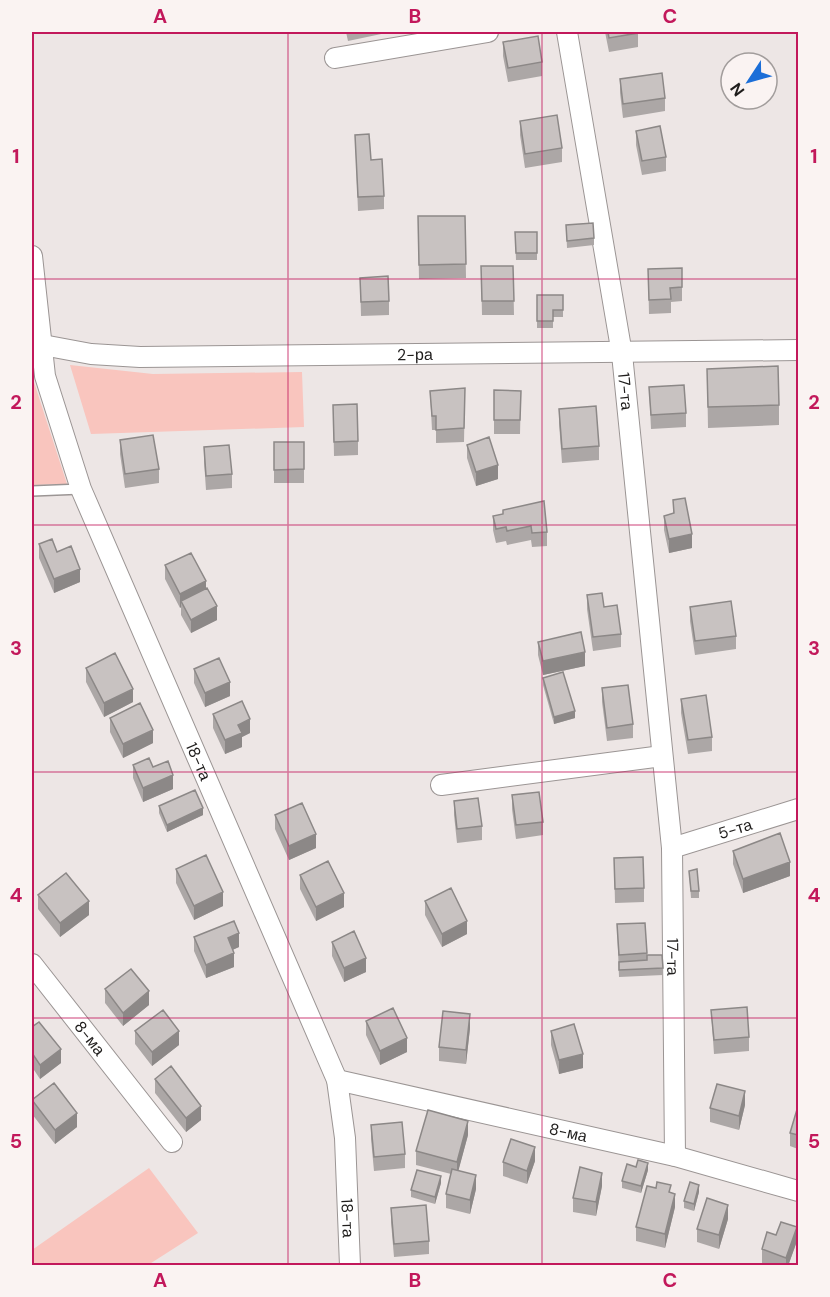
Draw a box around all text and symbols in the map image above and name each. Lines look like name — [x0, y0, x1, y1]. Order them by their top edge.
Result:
text: A — [153, 3, 167, 29]
text: B — [409, 3, 421, 29]
text: C — [663, 3, 677, 29]
north arrow — [719, 51, 779, 111]
text: N — [725, 79, 749, 100]
text: 1 — [12, 143, 20, 169]
text: 1 — [810, 143, 818, 169]
street label: 2-ра — [397, 343, 433, 365]
street label: 17-та — [613, 371, 638, 411]
text: 2 — [10, 389, 22, 415]
text: 2 — [808, 389, 820, 415]
text: 3 — [10, 635, 22, 661]
text: 3 — [808, 635, 820, 661]
street label: 18-та — [181, 739, 216, 784]
street label: 5-та — [715, 813, 755, 844]
text: 4 — [10, 882, 23, 908]
text: 4 — [808, 882, 821, 908]
street label: 17-та — [662, 938, 684, 976]
street label: 8-ма — [70, 1016, 110, 1060]
street label: 8-ма — [547, 1118, 589, 1146]
text: 5 — [10, 1128, 22, 1154]
text: 5 — [808, 1128, 820, 1154]
street label: 18-та — [337, 1198, 359, 1238]
text: A — [153, 1267, 167, 1293]
text: B — [409, 1267, 421, 1293]
text: C — [663, 1267, 677, 1293]

